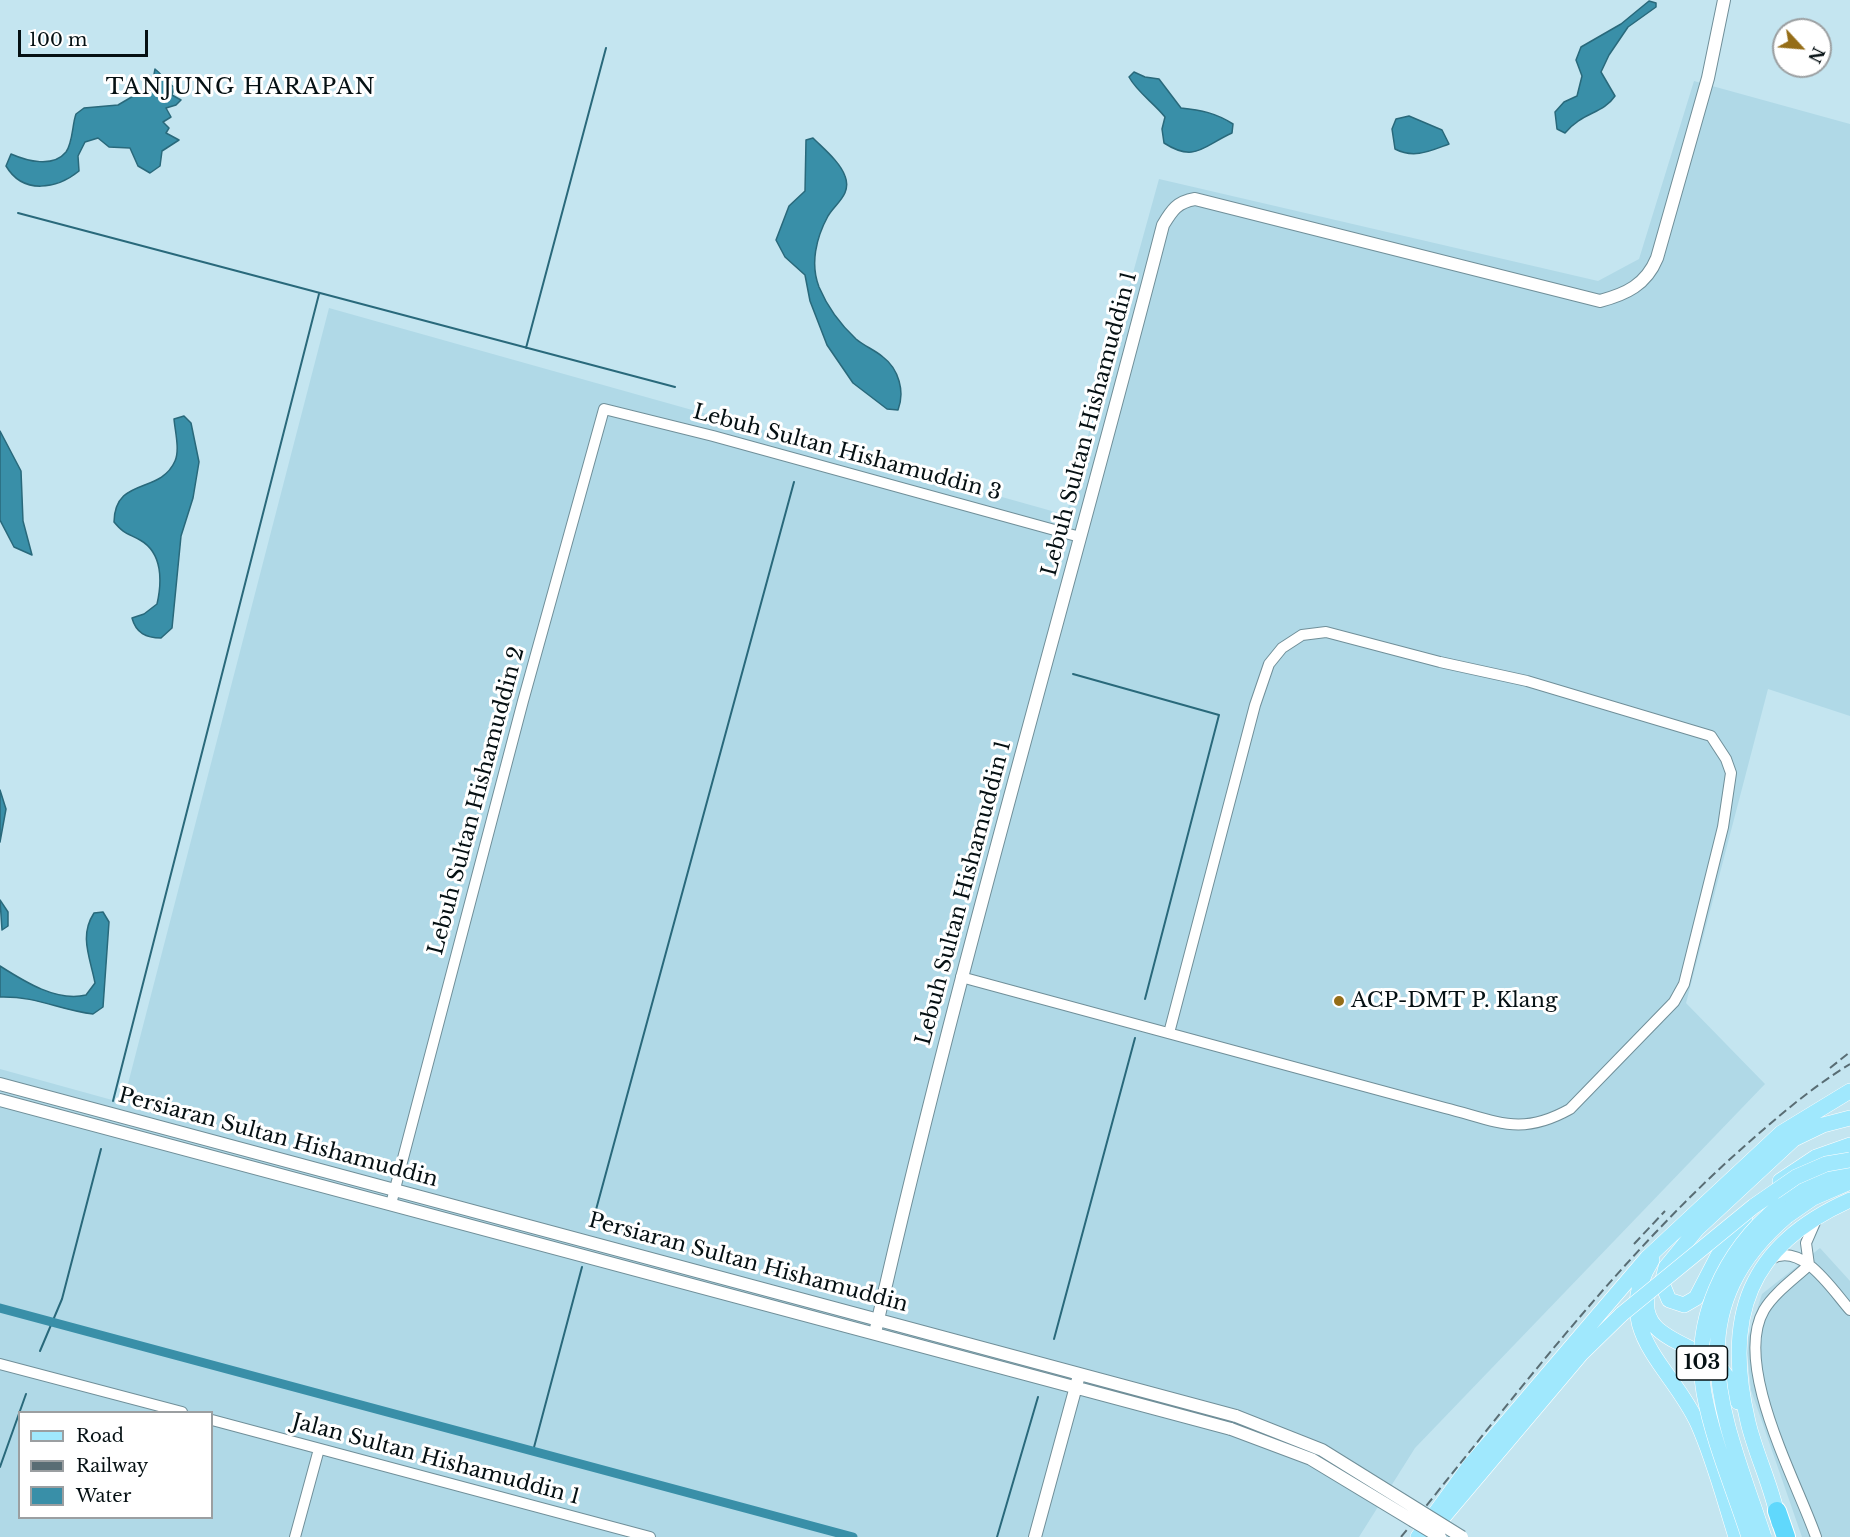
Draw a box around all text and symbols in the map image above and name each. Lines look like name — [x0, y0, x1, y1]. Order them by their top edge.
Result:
scale bar — [21, 18, 152, 56]
north arrow — [1772, 18, 1832, 78]
text: 100 m — [29, 29, 87, 51]
text: N — [1804, 44, 1829, 66]
district label: TANJUNG HARAPAN — [106, 75, 376, 101]
street label: Lebuh Sultan Hishamuddin 1 — [1037, 269, 1143, 579]
street label: Lebuh Sultan Hishamuddin 3 — [690, 400, 1004, 506]
street label: Lebuh Sultan Hishamuddin 2 — [424, 644, 530, 958]
street label: Lebuh Sultan Hishamuddin 1 — [911, 738, 1017, 1048]
place label: ACP-DMT P. Klang — [1351, 988, 1558, 1014]
marker: ACP-DMT P. Klang — [1332, 994, 1346, 1008]
street label: Persiaran Sultan Hishamuddin — [116, 1083, 440, 1193]
street label: Persiaran Sultan Hishamuddin — [586, 1208, 910, 1318]
road number: 103 — [1676, 1346, 1728, 1380]
street label: Jalan Sultan Hishamuddin 1 — [289, 1409, 583, 1511]
legend — [18, 1411, 213, 1519]
text: Road — [76, 1425, 124, 1447]
text: Railway — [76, 1455, 148, 1477]
text: Water — [76, 1485, 131, 1507]

